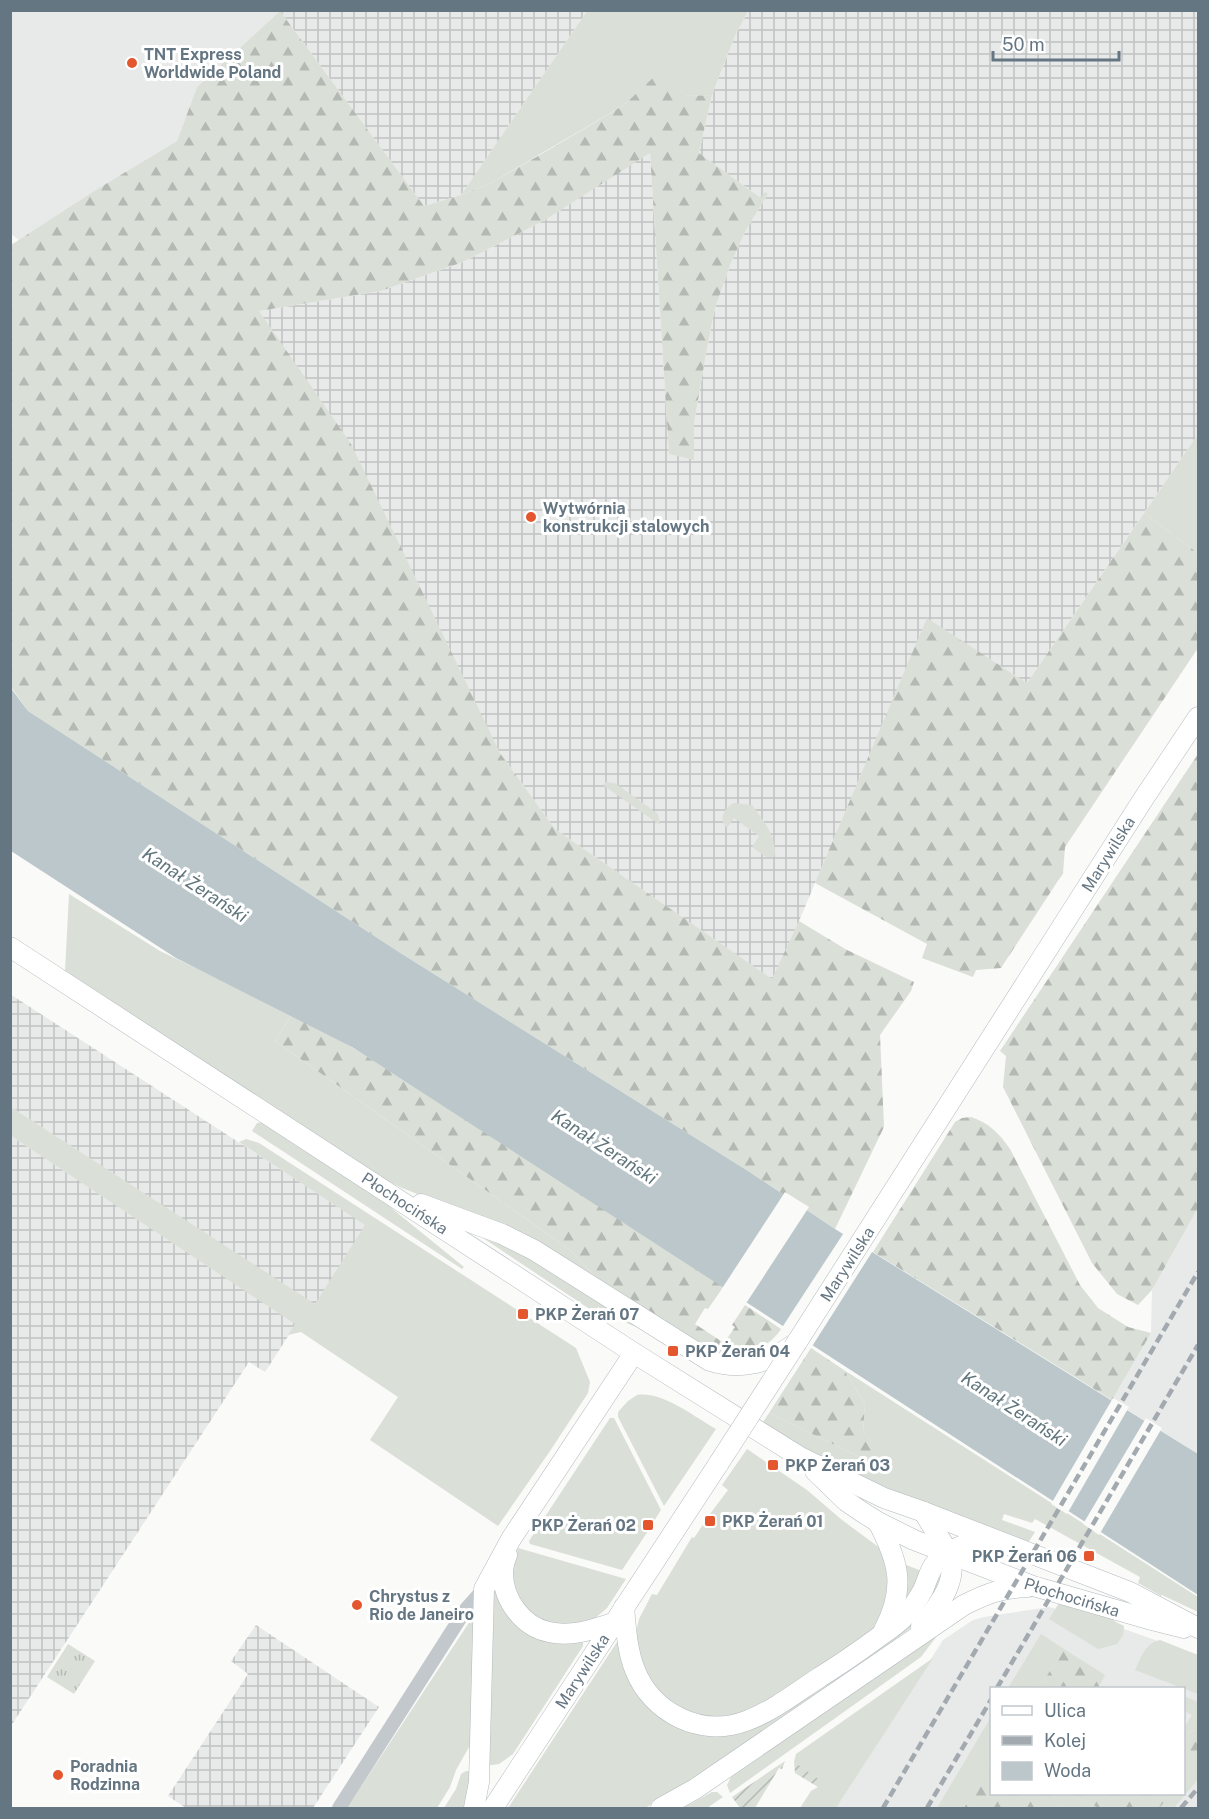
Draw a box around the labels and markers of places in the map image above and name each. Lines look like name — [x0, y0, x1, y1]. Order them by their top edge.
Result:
place label: TNT Express Worldwide Poland — [144, 45, 281, 82]
marker: TNT Express Worldwide Poland — [125, 56, 139, 70]
place label: Wytwórnia konstrukcji stalowych — [543, 499, 710, 536]
marker: Wytwórnia konstrukcji stalowych — [524, 510, 538, 524]
place label: PKP Żerań 07 — [535, 1304, 639, 1324]
marker: PKP Żerań 07 — [516, 1307, 530, 1321]
place label: PKP Żerań 04 — [685, 1341, 791, 1361]
marker: PKP Żerań 04 — [666, 1344, 680, 1358]
place label: PKP Żerań 03 — [785, 1455, 890, 1475]
marker: PKP Żerań 03 — [766, 1458, 780, 1472]
place label: PKP Żerań 01 — [722, 1511, 823, 1531]
marker: PKP Żerań 01 — [703, 1514, 717, 1528]
place label: PKP Żerań 02 — [531, 1515, 636, 1535]
marker: PKP Żerań 02 — [641, 1518, 655, 1532]
place label: PKP Żerań 06 — [972, 1546, 1077, 1566]
marker: PKP Żerań 06 — [1082, 1549, 1096, 1563]
place label: Chrystus z Rio de Janeiro — [369, 1587, 474, 1624]
marker: Chrystus z Rio de Janeiro — [350, 1598, 364, 1612]
place label: Poradnia Rodzinna — [70, 1757, 140, 1794]
marker: Poradnia Rodzinna — [51, 1768, 65, 1782]

